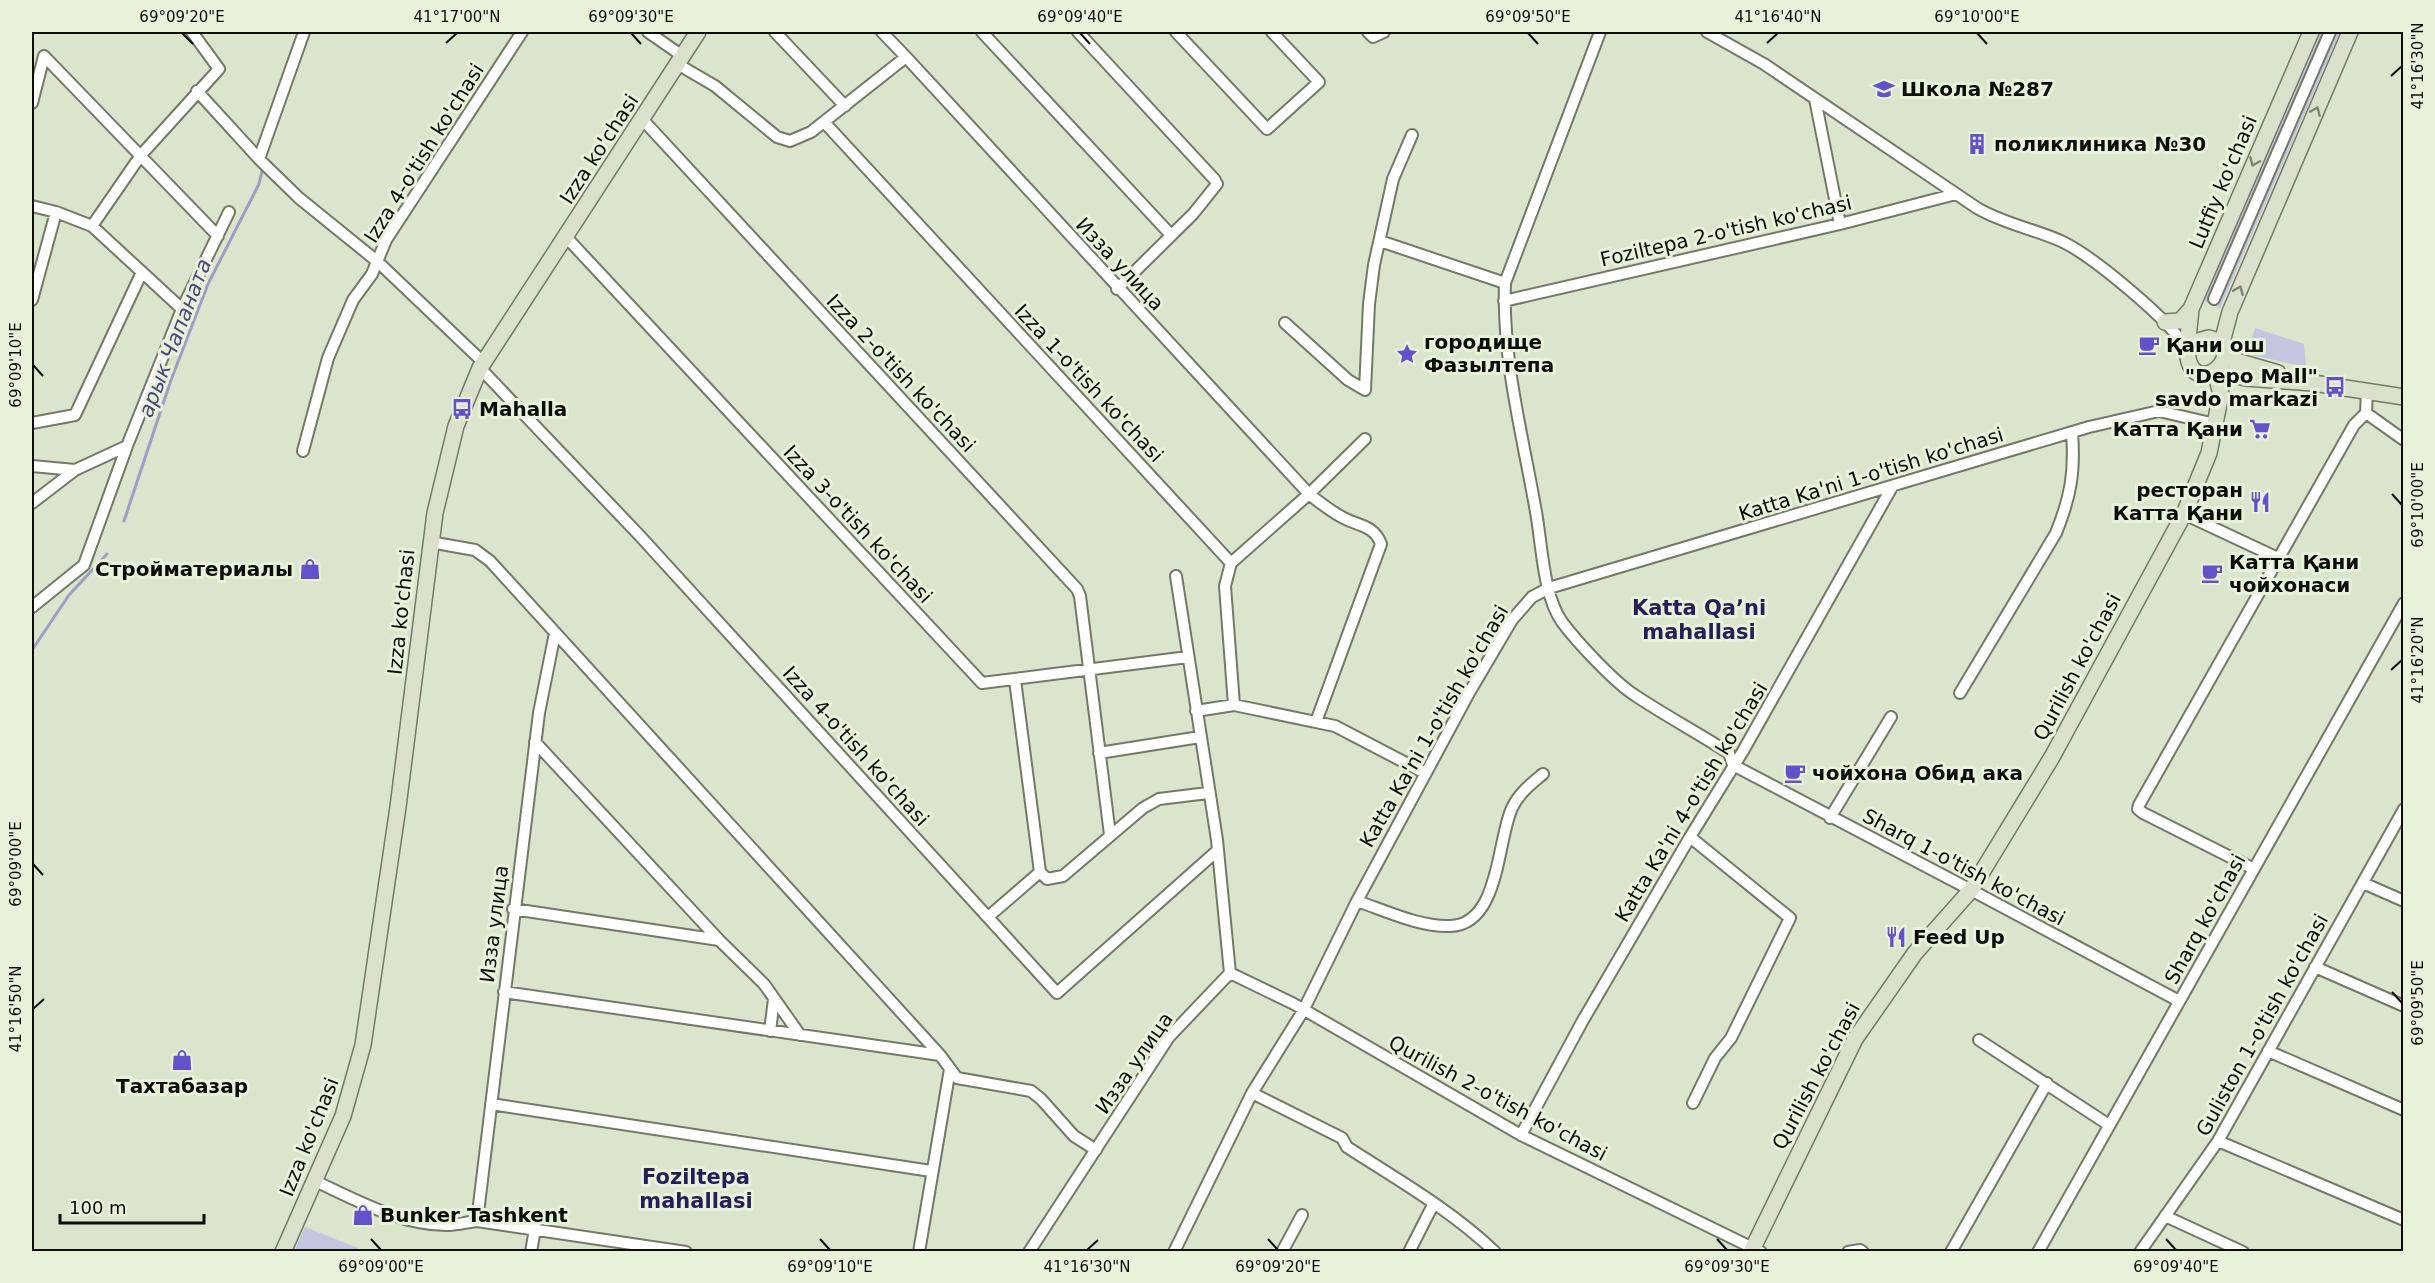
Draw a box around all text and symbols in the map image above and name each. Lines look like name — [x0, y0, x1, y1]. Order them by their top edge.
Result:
text: 69°09'20"E — [139, 8, 225, 26]
text: 41°17'00"N — [413, 8, 501, 26]
text: 69°09'30"E — [588, 8, 674, 26]
text: 69°09'40"E — [1037, 8, 1123, 26]
text: 69°09'50"E — [1485, 8, 1571, 26]
text: 41°16'40"N — [1734, 8, 1822, 26]
text: 69°10'00"E — [1934, 8, 2020, 26]
text: 41°16'30"N — [2409, 22, 2427, 110]
street label: Izza 4-o'tish ko'chasi — [359, 59, 489, 247]
school or university icon: Школа №287 — [1872, 77, 1896, 101]
place label: Школа №287 — [1901, 77, 2054, 101]
street label: Izza ko'chasi — [555, 90, 643, 208]
one-way arrow — [2309, 106, 2321, 117]
street label: Lutfiy ko'chasi — [2184, 112, 2262, 252]
building icon: поликлиника №30 — [1965, 132, 1989, 156]
place label: поликлиника №30 — [1994, 132, 2206, 156]
one-way arrow — [2249, 156, 2261, 167]
street label: Foziltepa 2-o'tish ko'chasi — [1598, 190, 1854, 272]
street label: Изза улица — [1071, 213, 1169, 315]
water label: арык Чапаната — [134, 255, 216, 421]
one-way arrow — [2232, 286, 2244, 297]
street label: Izza 2-o'tish ko'chasi — [822, 289, 980, 457]
street label: Izza 1-o'tish ko'chasi — [1010, 299, 1168, 467]
text: 69°09'10"E — [7, 322, 25, 408]
place label: городище Фазылтепа — [1424, 330, 1554, 377]
cafe icon: Қани ош — [2137, 333, 2161, 357]
place label: Қани ош — [2166, 333, 2265, 357]
place icon: городище Фазылтепа — [1395, 342, 1419, 366]
place label: "Depo Mall" savdo markazi — [2155, 364, 2318, 411]
bus stop icon: "Depo Mall" savdo markazi — [2323, 375, 2347, 399]
bus stop icon: Mahalla — [450, 397, 474, 421]
place label: Mahalla — [479, 397, 567, 421]
place label: Катта Қани — [2113, 417, 2243, 441]
supermarket icon: Катта Қани — [2248, 417, 2272, 441]
street label: Katta Ka'ni 1-o'tish ko'chasi — [1736, 422, 2006, 526]
street label: Izza 3-o'tish ko'chasi — [779, 440, 937, 608]
text: 69°10'00"E — [2409, 462, 2427, 548]
place label: ресторан Катта Қани — [2113, 478, 2243, 525]
restaurant icon: ресторан Катта Қани — [2248, 490, 2272, 514]
street label: Izza ko'chasi — [382, 548, 420, 676]
place label: Катта Қани чойхонаси — [2229, 550, 2359, 597]
place label: Стройматериалы — [95, 557, 293, 581]
shop icon: Стройматериалы — [298, 557, 322, 581]
cafe icon: Катта Қани чойхонаси — [2200, 561, 2224, 585]
street label: Qurilish ko'chasi — [2028, 589, 2126, 745]
district label: Katta Qaʼni mahallasi — [1632, 596, 1766, 644]
street label: Katta Ka'ni 1-o'tish ko'chasi — [1355, 601, 1513, 851]
text: 41°16'20"N — [2409, 616, 2427, 704]
street label: Izza 4-o'tish ko'chasi — [778, 661, 934, 831]
street label: Katta Ka'ni 4-o'tish ko'chasi — [1610, 678, 1772, 926]
cafe icon: чойхона Обид ака — [1783, 761, 1807, 785]
place label: чойхона Обид ака — [1812, 761, 2023, 785]
street label: Sharq 1-o'tish ko'chasi — [1859, 803, 2069, 931]
text: 69°09'00"E — [7, 821, 25, 907]
street label: Sharq ko'chasi — [2159, 850, 2251, 988]
street label: Изза улица — [475, 864, 513, 984]
street label: Guliston 1-o'tish ko'chasi — [2191, 910, 2333, 1140]
restaurant icon: Feed Up — [1884, 925, 1908, 949]
place label: Feed Up — [1913, 925, 2005, 949]
text: 69°09'50"E — [2409, 960, 2427, 1046]
text: 41°16'50"N — [7, 965, 25, 1053]
street label: Qurilish ko'chasi — [1767, 998, 1865, 1154]
street label: Изза улица — [1090, 1008, 1178, 1118]
street label: Qurilish 2-o'tish ko'chasi — [1385, 1030, 1611, 1166]
shop icon: Тахтабазар — [170, 1048, 194, 1072]
place label: Тахтабазар — [116, 1074, 248, 1098]
street label: Izza ko'chasi — [274, 1074, 344, 1200]
district label: Foziltepa mahallasi — [639, 1165, 753, 1213]
scale bar — [60, 1187, 204, 1225]
text: 100 m — [69, 1197, 127, 1218]
shop icon: Bunker Tashkent — [351, 1203, 375, 1227]
place label: Bunker Tashkent — [380, 1203, 568, 1227]
text: 69°09'00"E — [338, 1258, 424, 1276]
text: 69°09'10"E — [787, 1258, 873, 1276]
text: 41°16'30"N — [1043, 1258, 1131, 1276]
text: 69°09'20"E — [1235, 1258, 1321, 1276]
text: 69°09'30"E — [1684, 1258, 1770, 1276]
text: 69°09'40"E — [2133, 1258, 2219, 1276]

